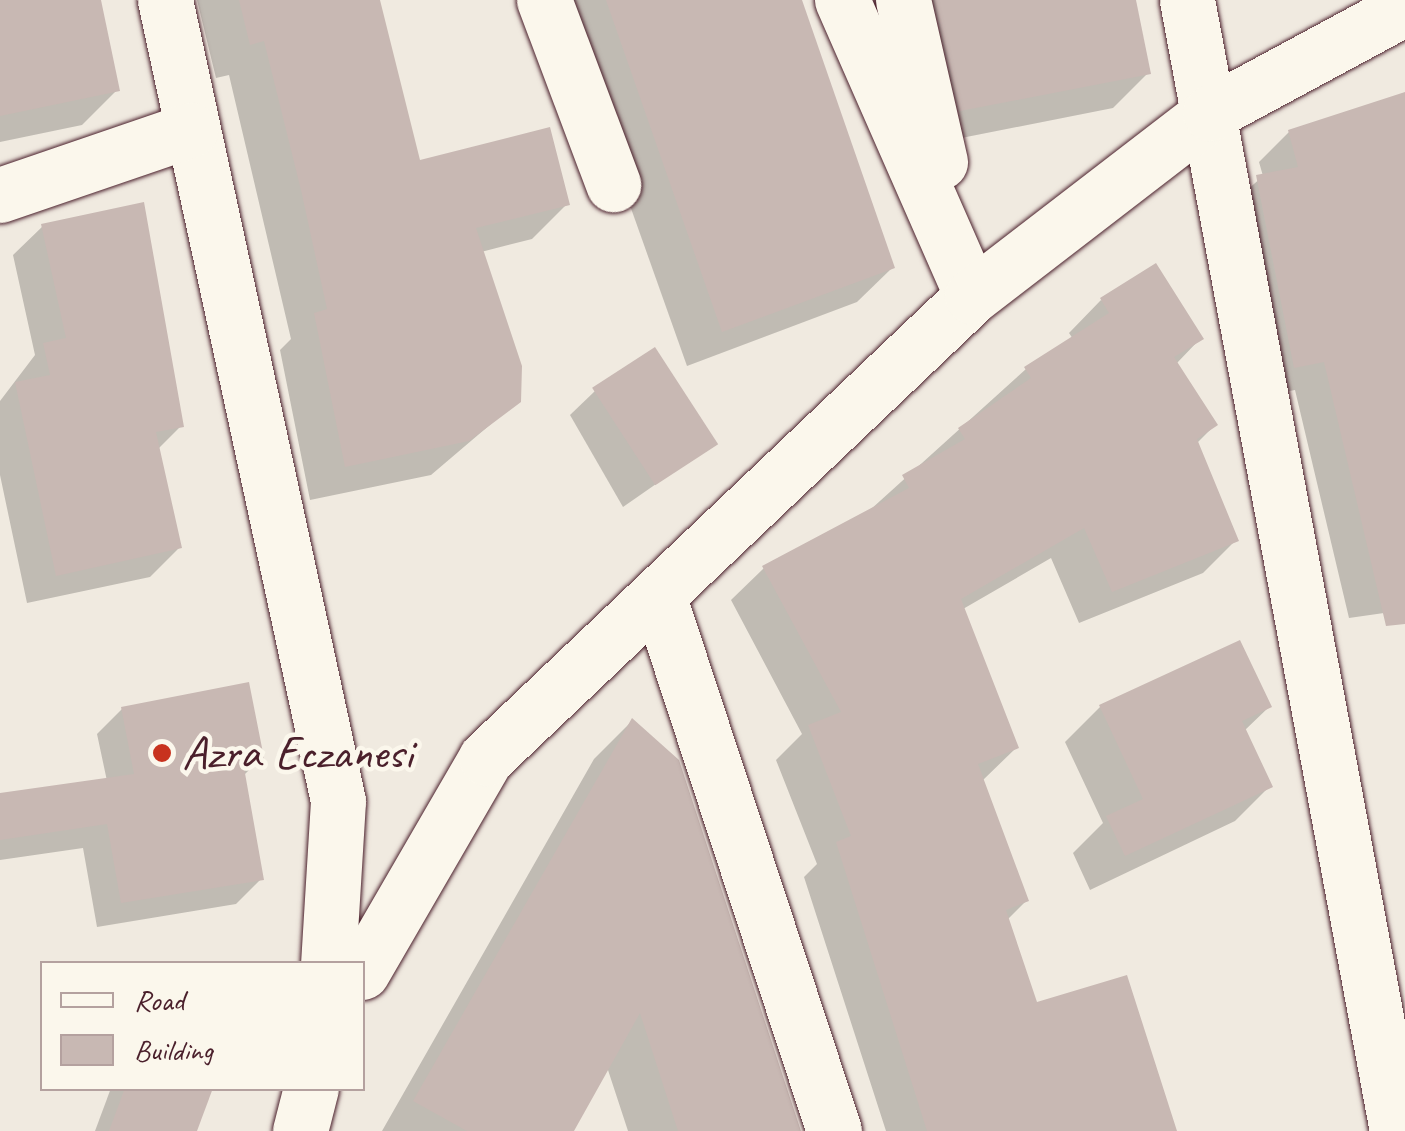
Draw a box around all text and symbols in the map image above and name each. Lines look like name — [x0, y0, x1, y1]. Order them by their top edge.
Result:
place label: Azra Eczanesi — [182, 724, 413, 782]
marker: Azra Eczanesi — [151, 742, 173, 764]
legend — [40, 961, 365, 1091]
text: Road — [134, 981, 184, 1019]
text: Building — [134, 1031, 213, 1069]

